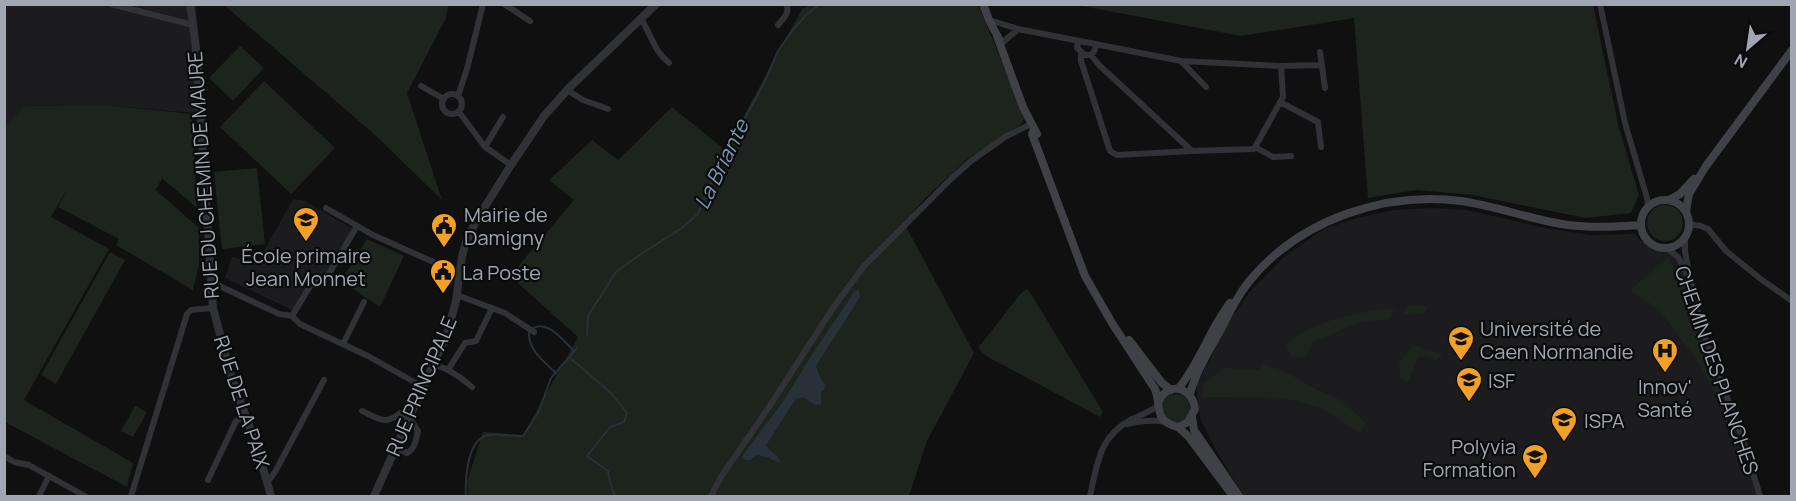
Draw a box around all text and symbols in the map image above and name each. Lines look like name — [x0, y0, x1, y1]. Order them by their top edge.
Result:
north arrow — [1718, 18, 1778, 78]
text: N — [1730, 49, 1751, 74]
street label: RUE DU CHEMIN DE MAURE — [181, 50, 225, 300]
water label: La Briante — [687, 113, 755, 213]
place label: Mairie de Damigny — [464, 201, 548, 251]
school or university icon: École primaire Jean Monnet — [291, 205, 321, 243]
public building icon: Mairie de Damigny — [429, 211, 459, 249]
place label: École primaire Jean Monnet — [241, 242, 371, 292]
public building icon: La Poste — [428, 257, 458, 295]
place label: La Poste — [462, 259, 541, 286]
street label: CHEMIN DES PLANCHES — [1669, 262, 1765, 478]
street label: RUE PRINCIPALE — [379, 312, 463, 460]
place label: Université de Caen Normandie — [1480, 315, 1634, 365]
school or university icon: Université de Caen Normandie — [1446, 324, 1476, 362]
street label: RUE DE LA PAIX — [208, 332, 276, 472]
hospital icon: Innov' Santé — [1650, 336, 1680, 374]
school or university icon: ISF — [1454, 365, 1484, 403]
place label: ISF — [1488, 367, 1515, 394]
place label: Innov' Santé — [1637, 373, 1693, 423]
school or university icon: ISPA — [1549, 405, 1579, 443]
place label: ISPA — [1584, 407, 1625, 434]
place label: Polyvia Formation — [1423, 433, 1516, 483]
school or university icon: Polyvia Formation — [1520, 442, 1550, 480]

